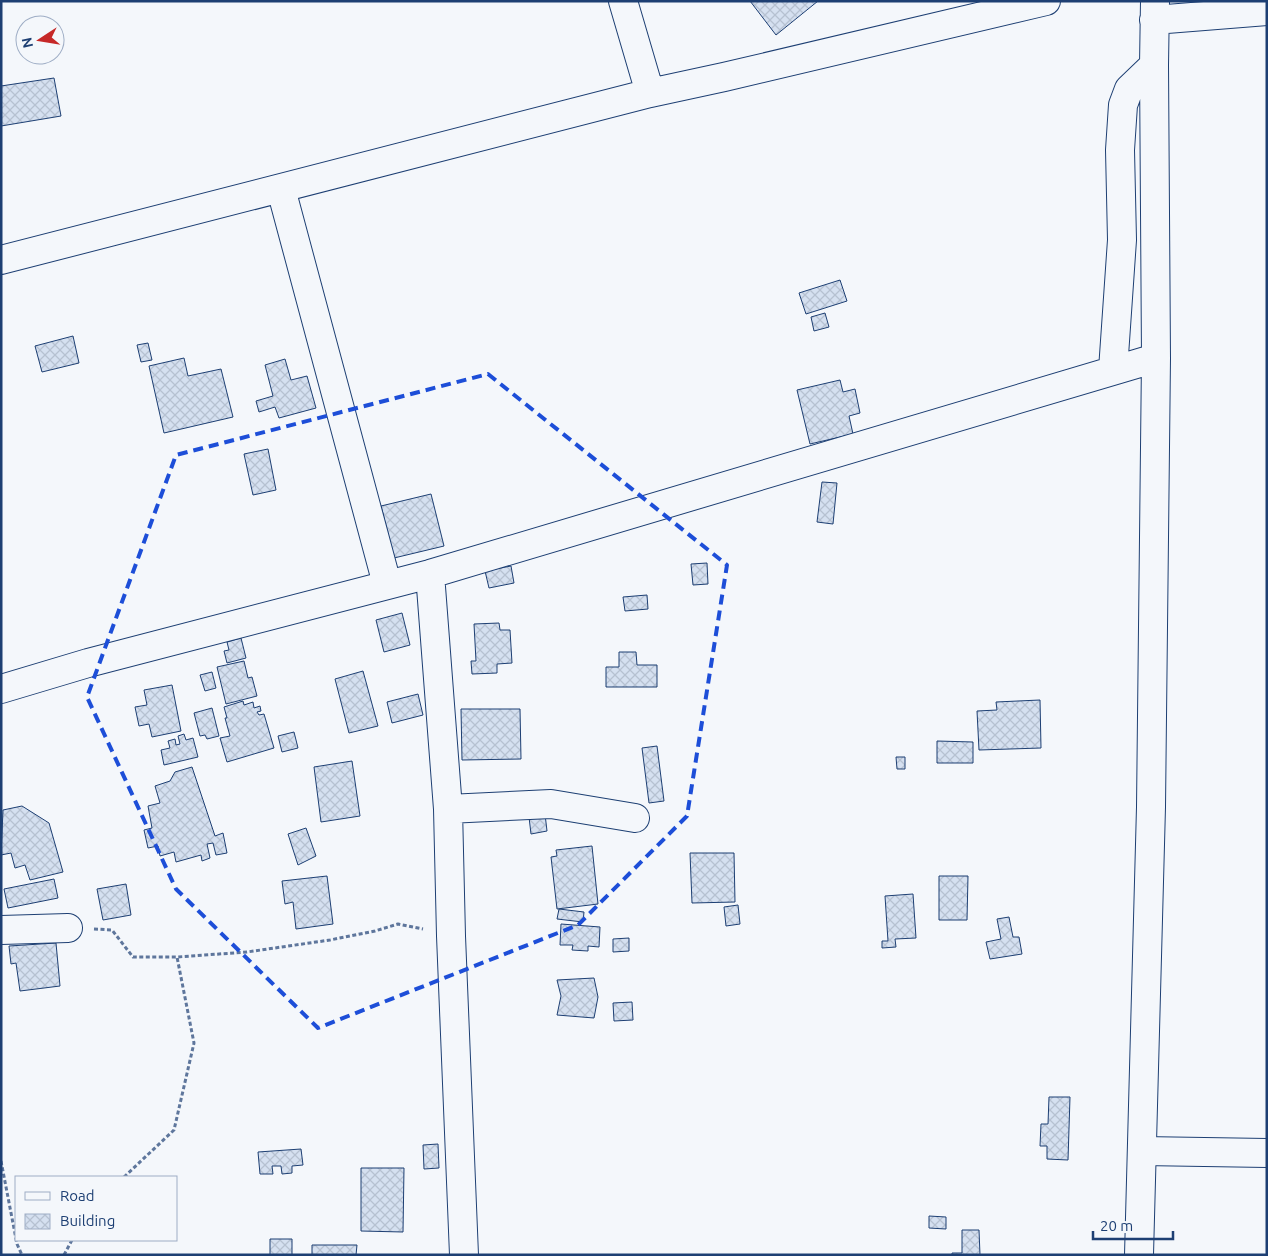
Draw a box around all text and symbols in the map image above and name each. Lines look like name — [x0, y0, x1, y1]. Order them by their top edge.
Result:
north arrow — [15, 15, 65, 65]
text: N — [18, 36, 36, 49]
legend — [15, 1176, 178, 1241]
text: Road — [60, 1187, 95, 1204]
scale bar — [1093, 1208, 1173, 1240]
text: Building — [60, 1212, 115, 1229]
text: 20 m — [1100, 1217, 1133, 1234]

